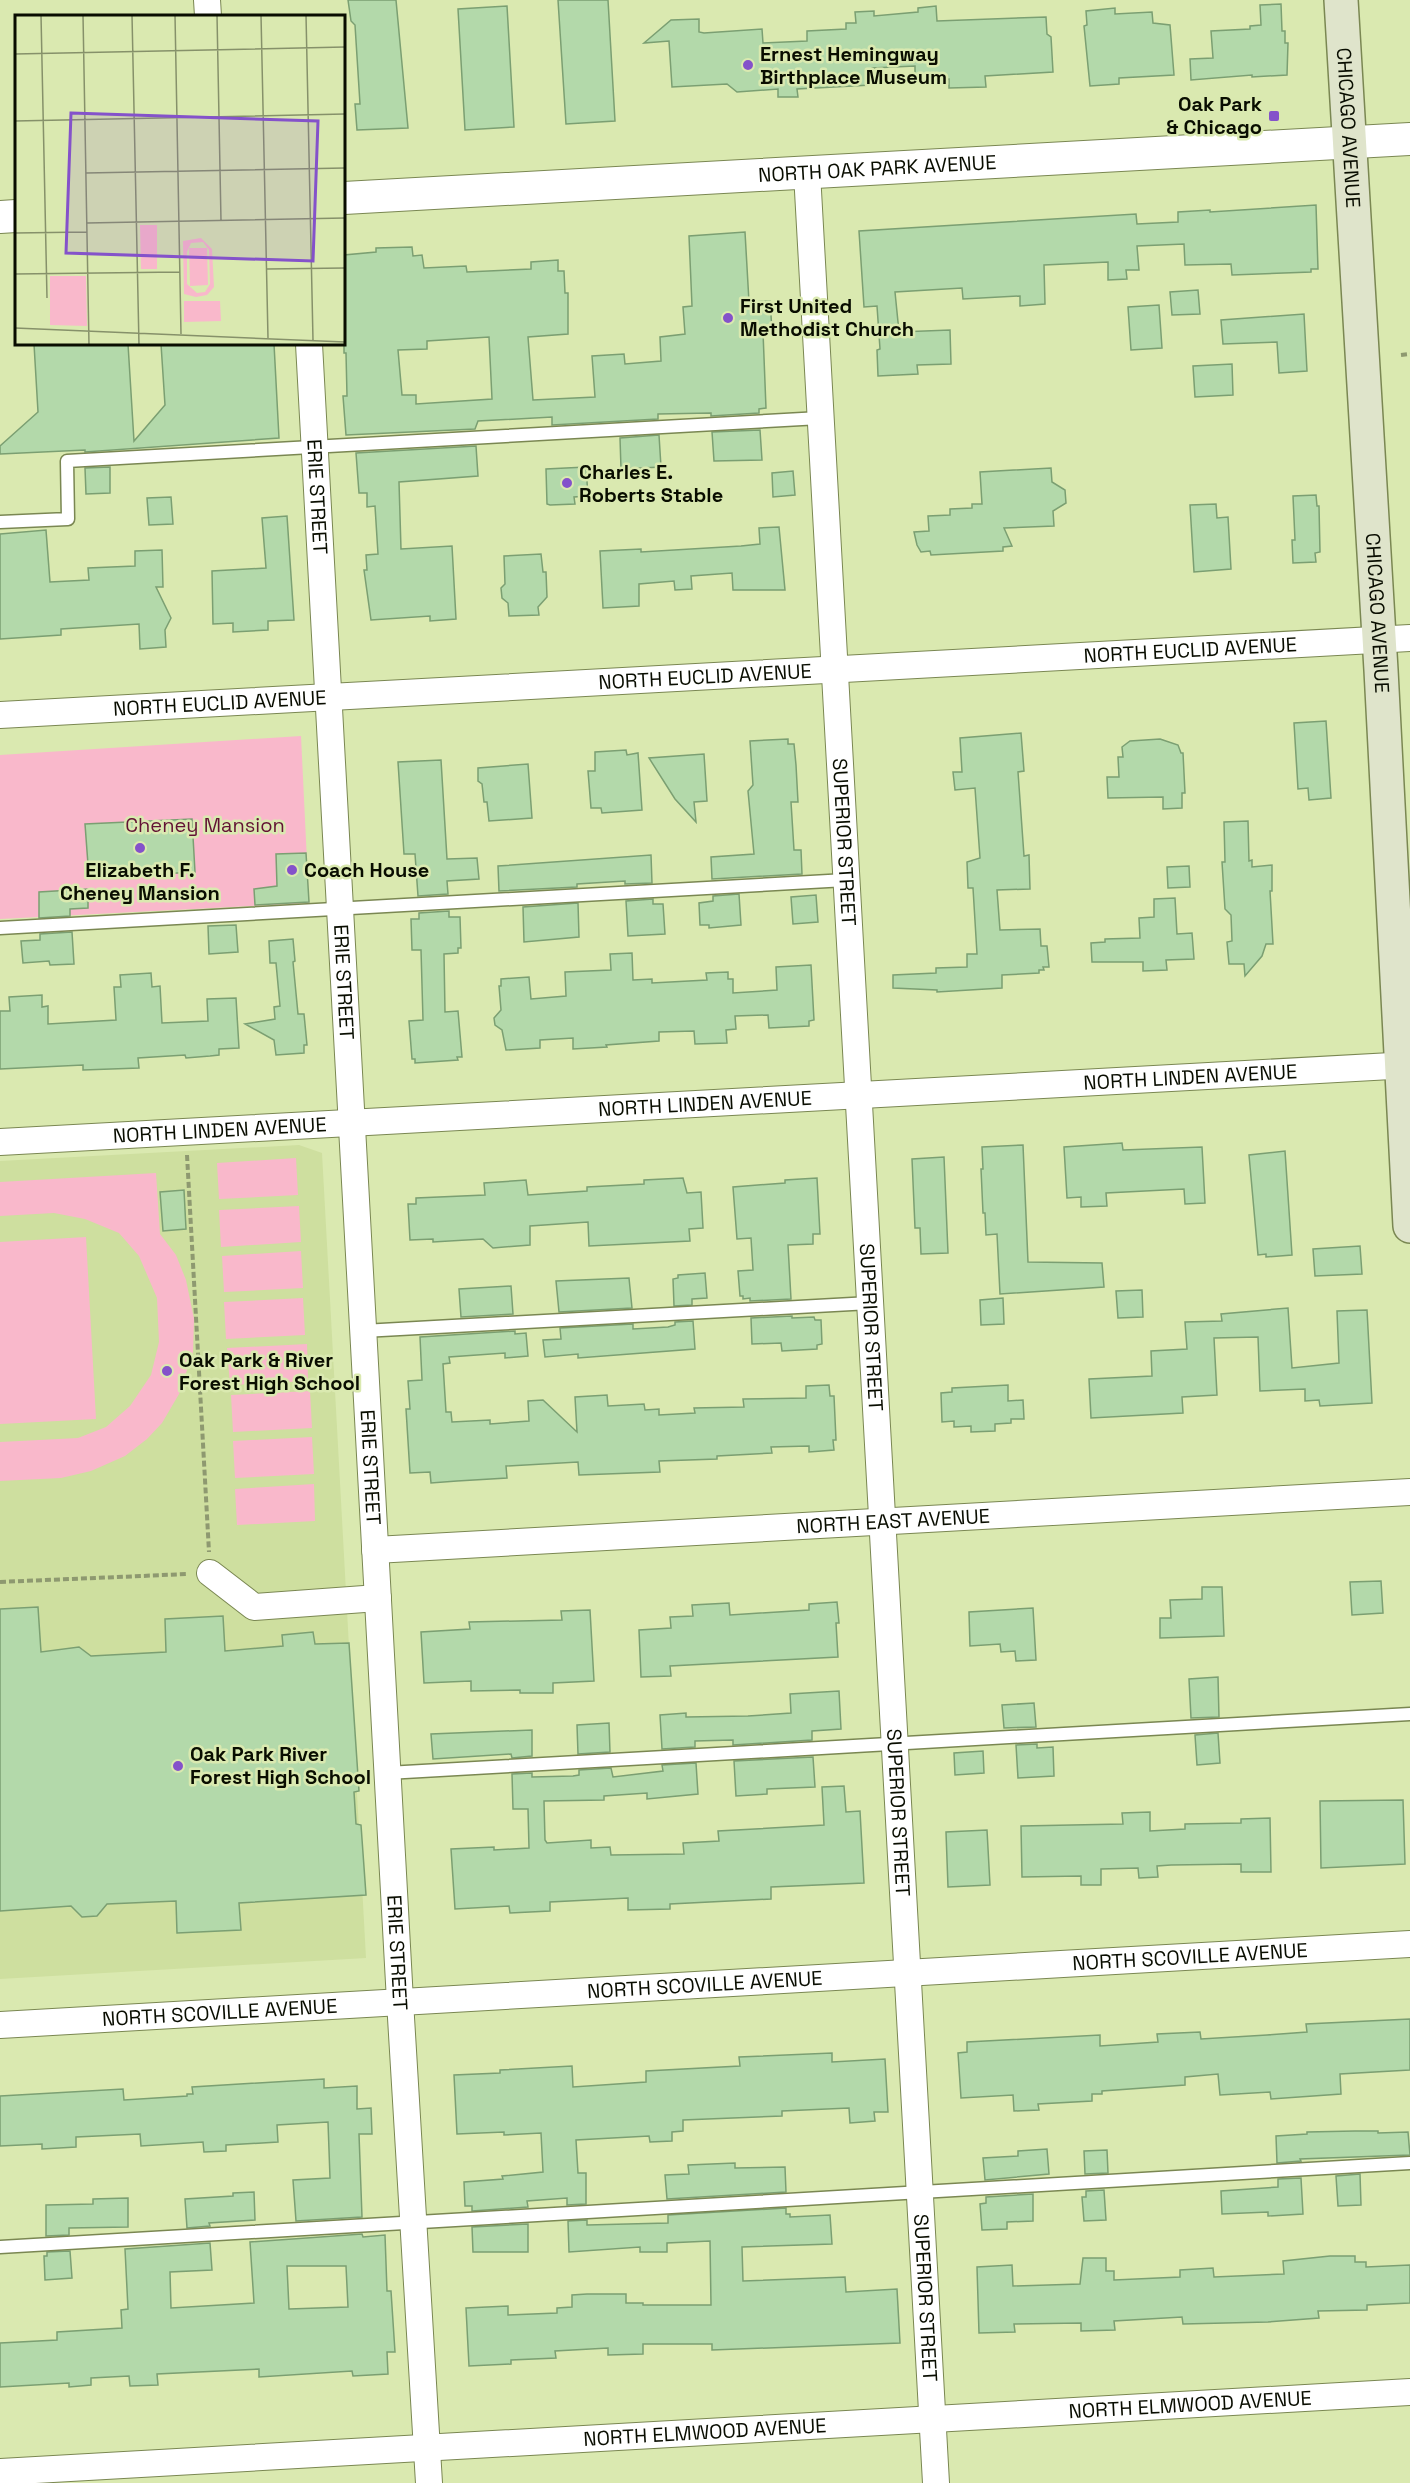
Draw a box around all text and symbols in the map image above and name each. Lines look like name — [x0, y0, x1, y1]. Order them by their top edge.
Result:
inset map — [15, 15, 345, 345]
place label: Ernest Hemingway Birthplace Museum — [760, 41, 947, 90]
street label: CHICAGO AVENUE — [1331, 47, 1366, 209]
marker: Ernest Hemingway Birthplace Museum — [741, 58, 755, 72]
place label: Oak Park & Chicago — [1167, 91, 1262, 140]
marker: Oak Park & Chicago — [1267, 109, 1281, 123]
street label: NORTH OAK PARK AVENUE — [757, 149, 997, 188]
place label: First United Methodist Church — [740, 293, 914, 342]
marker: First United Methodist Church — [721, 311, 735, 325]
street label: ERIE STREET — [301, 438, 334, 555]
place label: Charles E. Roberts Stable — [579, 459, 723, 508]
marker: Charles E. Roberts Stable — [560, 476, 574, 490]
street label: CHICAGO AVENUE — [1360, 532, 1395, 694]
street label: NORTH EUCLID AVENUE — [1083, 631, 1298, 669]
street label: NORTH EUCLID AVENUE — [598, 658, 812, 695]
street label: NORTH EUCLID AVENUE — [112, 684, 327, 722]
street label: SUPERIOR STREET — [827, 757, 862, 927]
park label: Cheney Mansion — [125, 812, 285, 838]
marker: Elizabeth F. Cheney Mansion — [133, 841, 147, 855]
place label: Elizabeth F. Cheney Mansion — [60, 857, 220, 906]
place label: Coach House — [304, 857, 429, 883]
marker: Coach House — [285, 863, 299, 877]
street label: ERIE STREET — [328, 924, 360, 1041]
street label: NORTH LINDEN AVENUE — [1083, 1058, 1298, 1096]
street label: NORTH LINDEN AVENUE — [597, 1085, 812, 1122]
street label: NORTH LINDEN AVENUE — [112, 1111, 327, 1149]
street label: SUPERIOR STREET — [854, 1243, 889, 1412]
place label: Oak Park & River Forest High School — [179, 1347, 360, 1396]
marker: Oak Park & River Forest High School — [160, 1364, 174, 1378]
street label: ERIE STREET — [355, 1409, 387, 1526]
street label: NORTH EAST AVENUE — [796, 1503, 991, 1539]
street label: SUPERIOR STREET — [881, 1728, 916, 1897]
place label: Oak Park River Forest High School — [190, 1741, 371, 1790]
marker: Oak Park River Forest High School — [171, 1759, 185, 1773]
street label: ERIE STREET — [381, 1894, 414, 2011]
street label: NORTH SCOVILLE AVENUE — [1072, 1937, 1308, 1976]
street label: NORTH SCOVILLE AVENUE — [586, 1965, 823, 2004]
street label: NORTH SCOVILLE AVENUE — [101, 1993, 338, 2032]
street label: SUPERIOR STREET — [908, 2213, 943, 2382]
street label: NORTH ELMWOOD AVENUE — [1068, 2385, 1312, 2424]
street label: NORTH ELMWOOD AVENUE — [583, 2412, 827, 2452]

